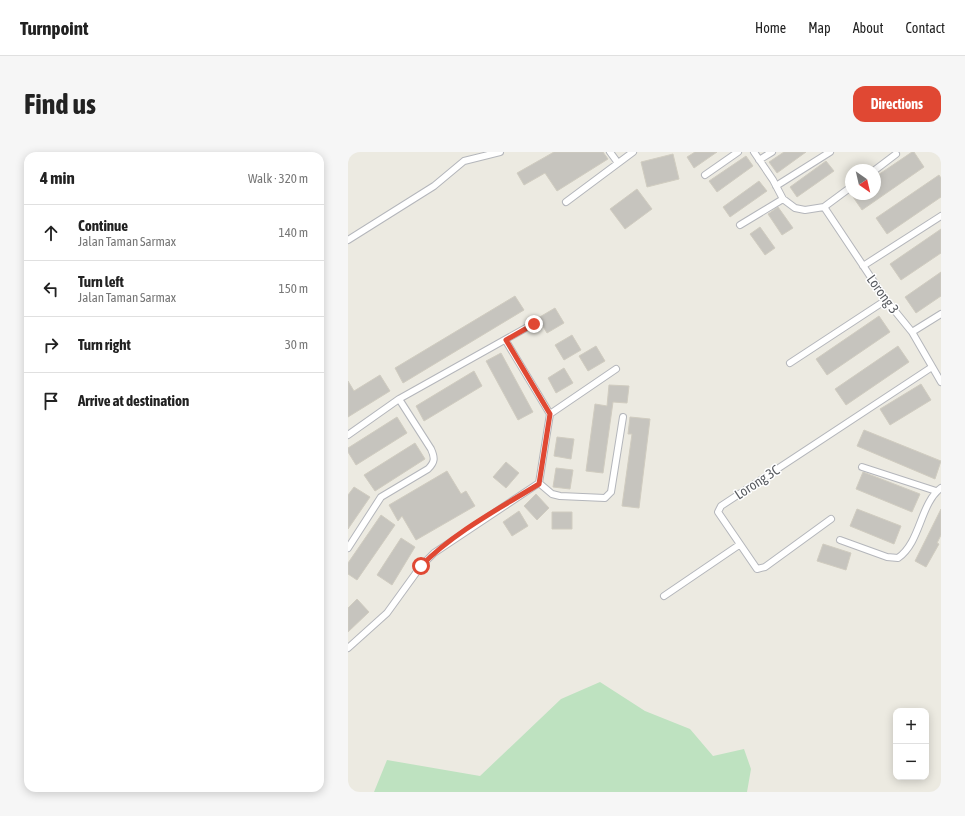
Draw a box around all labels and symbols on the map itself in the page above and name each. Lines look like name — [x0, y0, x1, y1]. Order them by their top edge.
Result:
north arrow — [845, 164, 881, 200]
street label: Lorong 3 — [864, 271, 902, 317]
route end — [525, 315, 543, 333]
street label: Lorong 3C — [732, 461, 783, 502]
route start — [412, 557, 430, 575]

